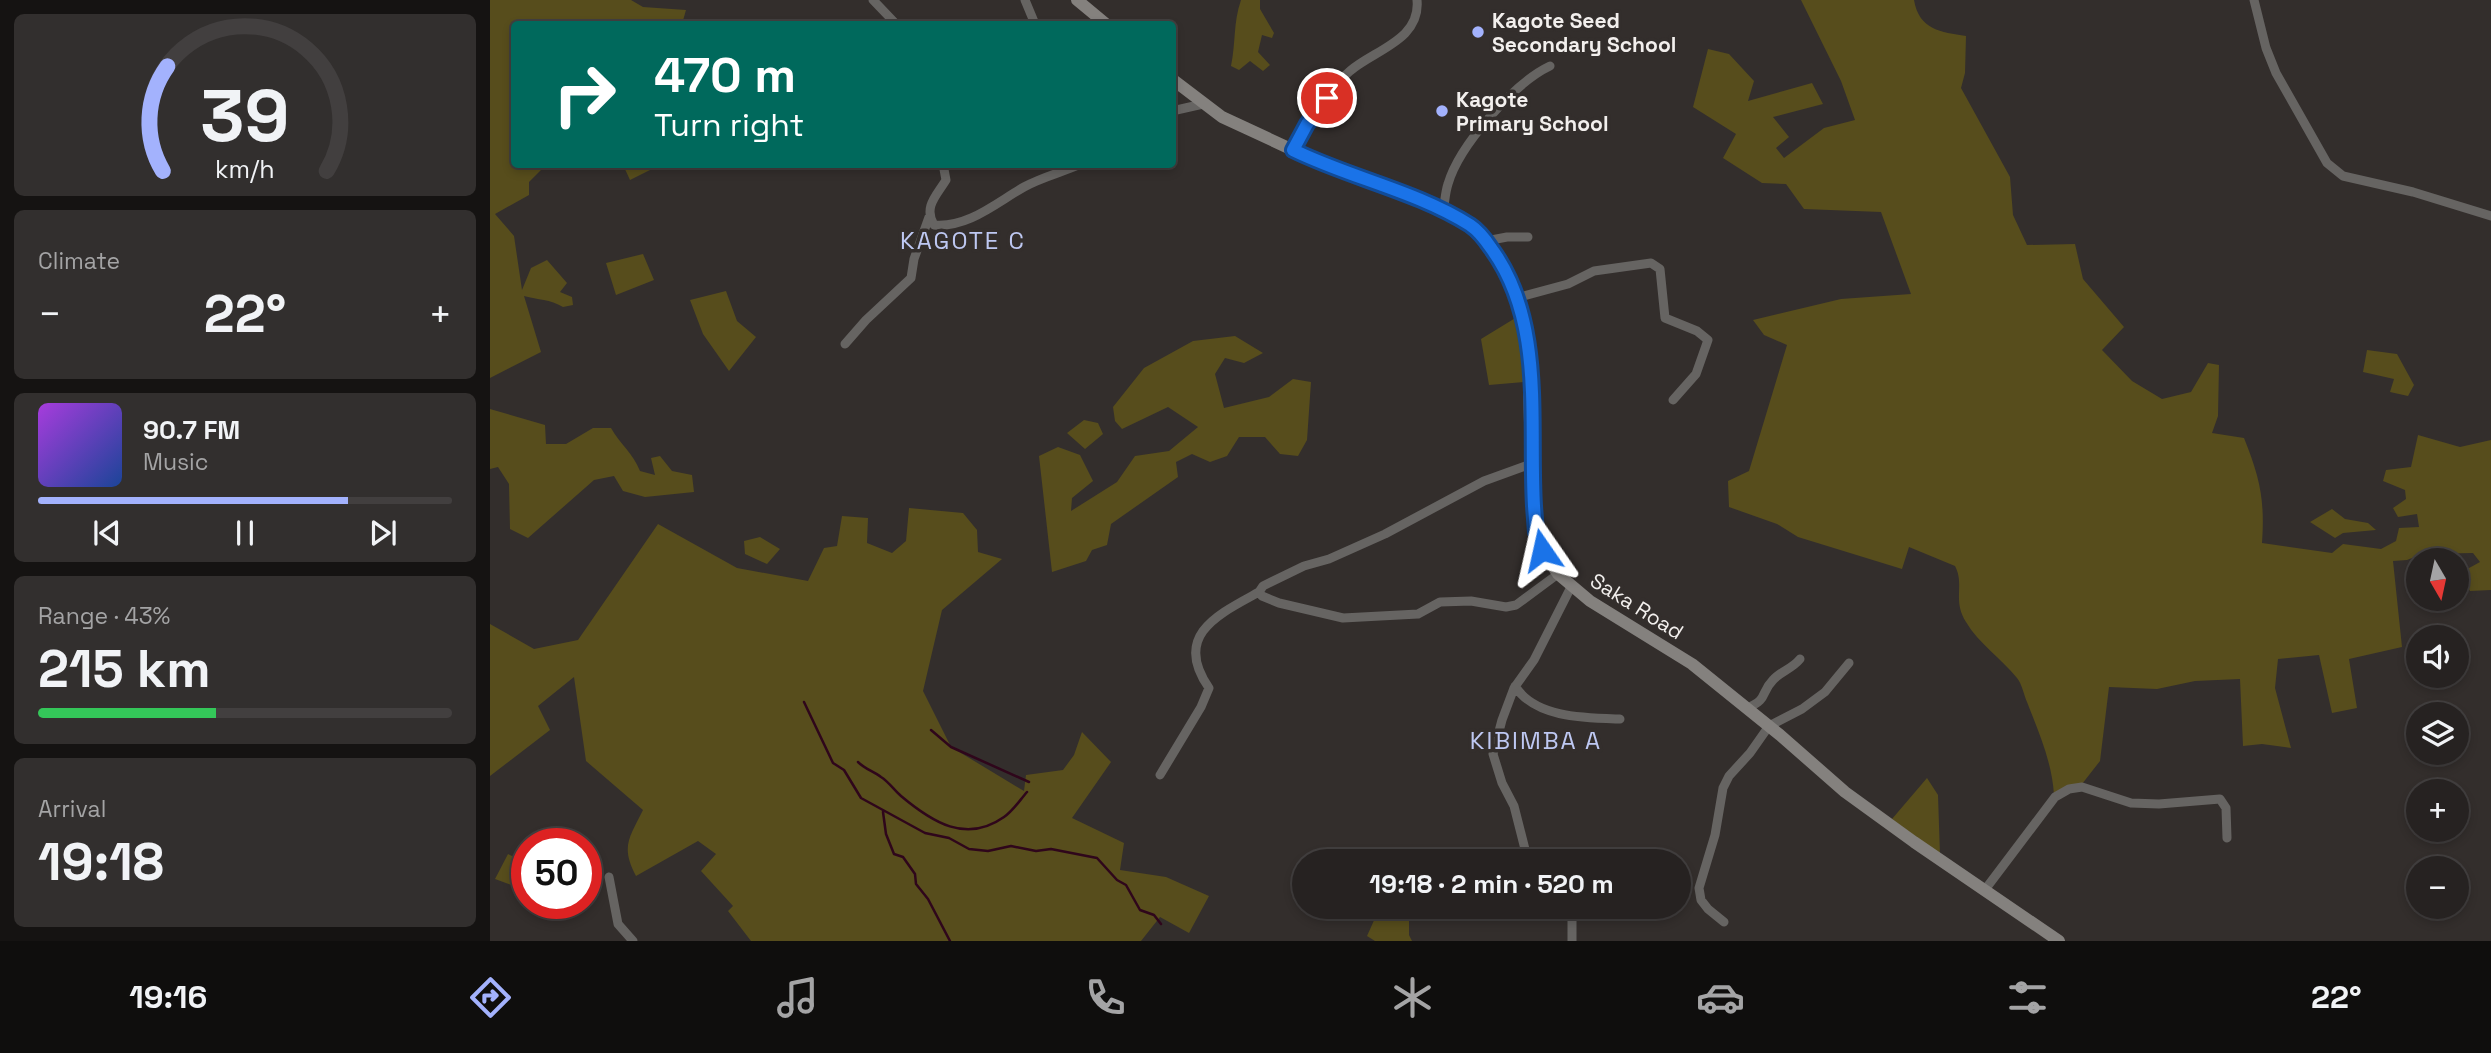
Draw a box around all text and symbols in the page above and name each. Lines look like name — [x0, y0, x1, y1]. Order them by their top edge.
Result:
place label: Kagote Seed Secondary School — [1492, 7, 1676, 58]
marker: Kagote Seed Secondary School — [1470, 24, 1486, 40]
text: 470 m — [654, 44, 796, 106]
icon: right — [539, 49, 630, 140]
pin — [1297, 68, 1357, 128]
text: 39 — [200, 69, 290, 162]
icon: arrive — [1308, 79, 1346, 117]
place label: Kagote Primary School — [1456, 86, 1609, 137]
marker: Kagote Primary School — [1434, 103, 1450, 119]
text: Turn right — [654, 105, 804, 145]
text: km/h — [215, 153, 275, 185]
district label: KAGOTE C — [900, 225, 1026, 256]
text: Climate — [38, 246, 120, 276]
text: 22° — [204, 281, 286, 347]
text: − — [38, 290, 62, 338]
text: + — [428, 290, 452, 338]
text: 90.7 FM — [143, 413, 240, 447]
text: Music — [143, 447, 208, 477]
position arrow — [1505, 513, 1579, 587]
icon: previous — [88, 514, 126, 552]
icon: pause — [226, 514, 264, 552]
icon: next — [364, 514, 402, 552]
north arrow — [2406, 548, 2469, 611]
map controls — [2406, 548, 2469, 919]
street label: Saka Road — [1585, 567, 1689, 645]
text: Range · 43% — [38, 601, 170, 631]
button: sound — [2406, 625, 2469, 688]
text: 215 km — [38, 636, 211, 702]
button: layers — [2406, 702, 2469, 765]
district label: KIBIMBA A — [1470, 725, 1602, 756]
button: + — [2406, 779, 2469, 842]
text: Arrival — [38, 794, 106, 824]
speed limit sign: 50 — [511, 828, 602, 919]
text: 19:18 — [38, 829, 164, 895]
button: − — [2406, 856, 2469, 919]
text: 19:18 · 2 min · 520 m — [1369, 867, 1614, 901]
icon: directions — [466, 973, 515, 1022]
icon: music — [773, 973, 822, 1022]
icon: phone — [1081, 973, 1130, 1022]
icon: climate — [1388, 973, 1437, 1022]
icon: car — [1696, 973, 1745, 1022]
icon: filters — [2003, 973, 2052, 1022]
text: 19:16 — [129, 977, 207, 1017]
text: 22° — [2311, 977, 2362, 1017]

